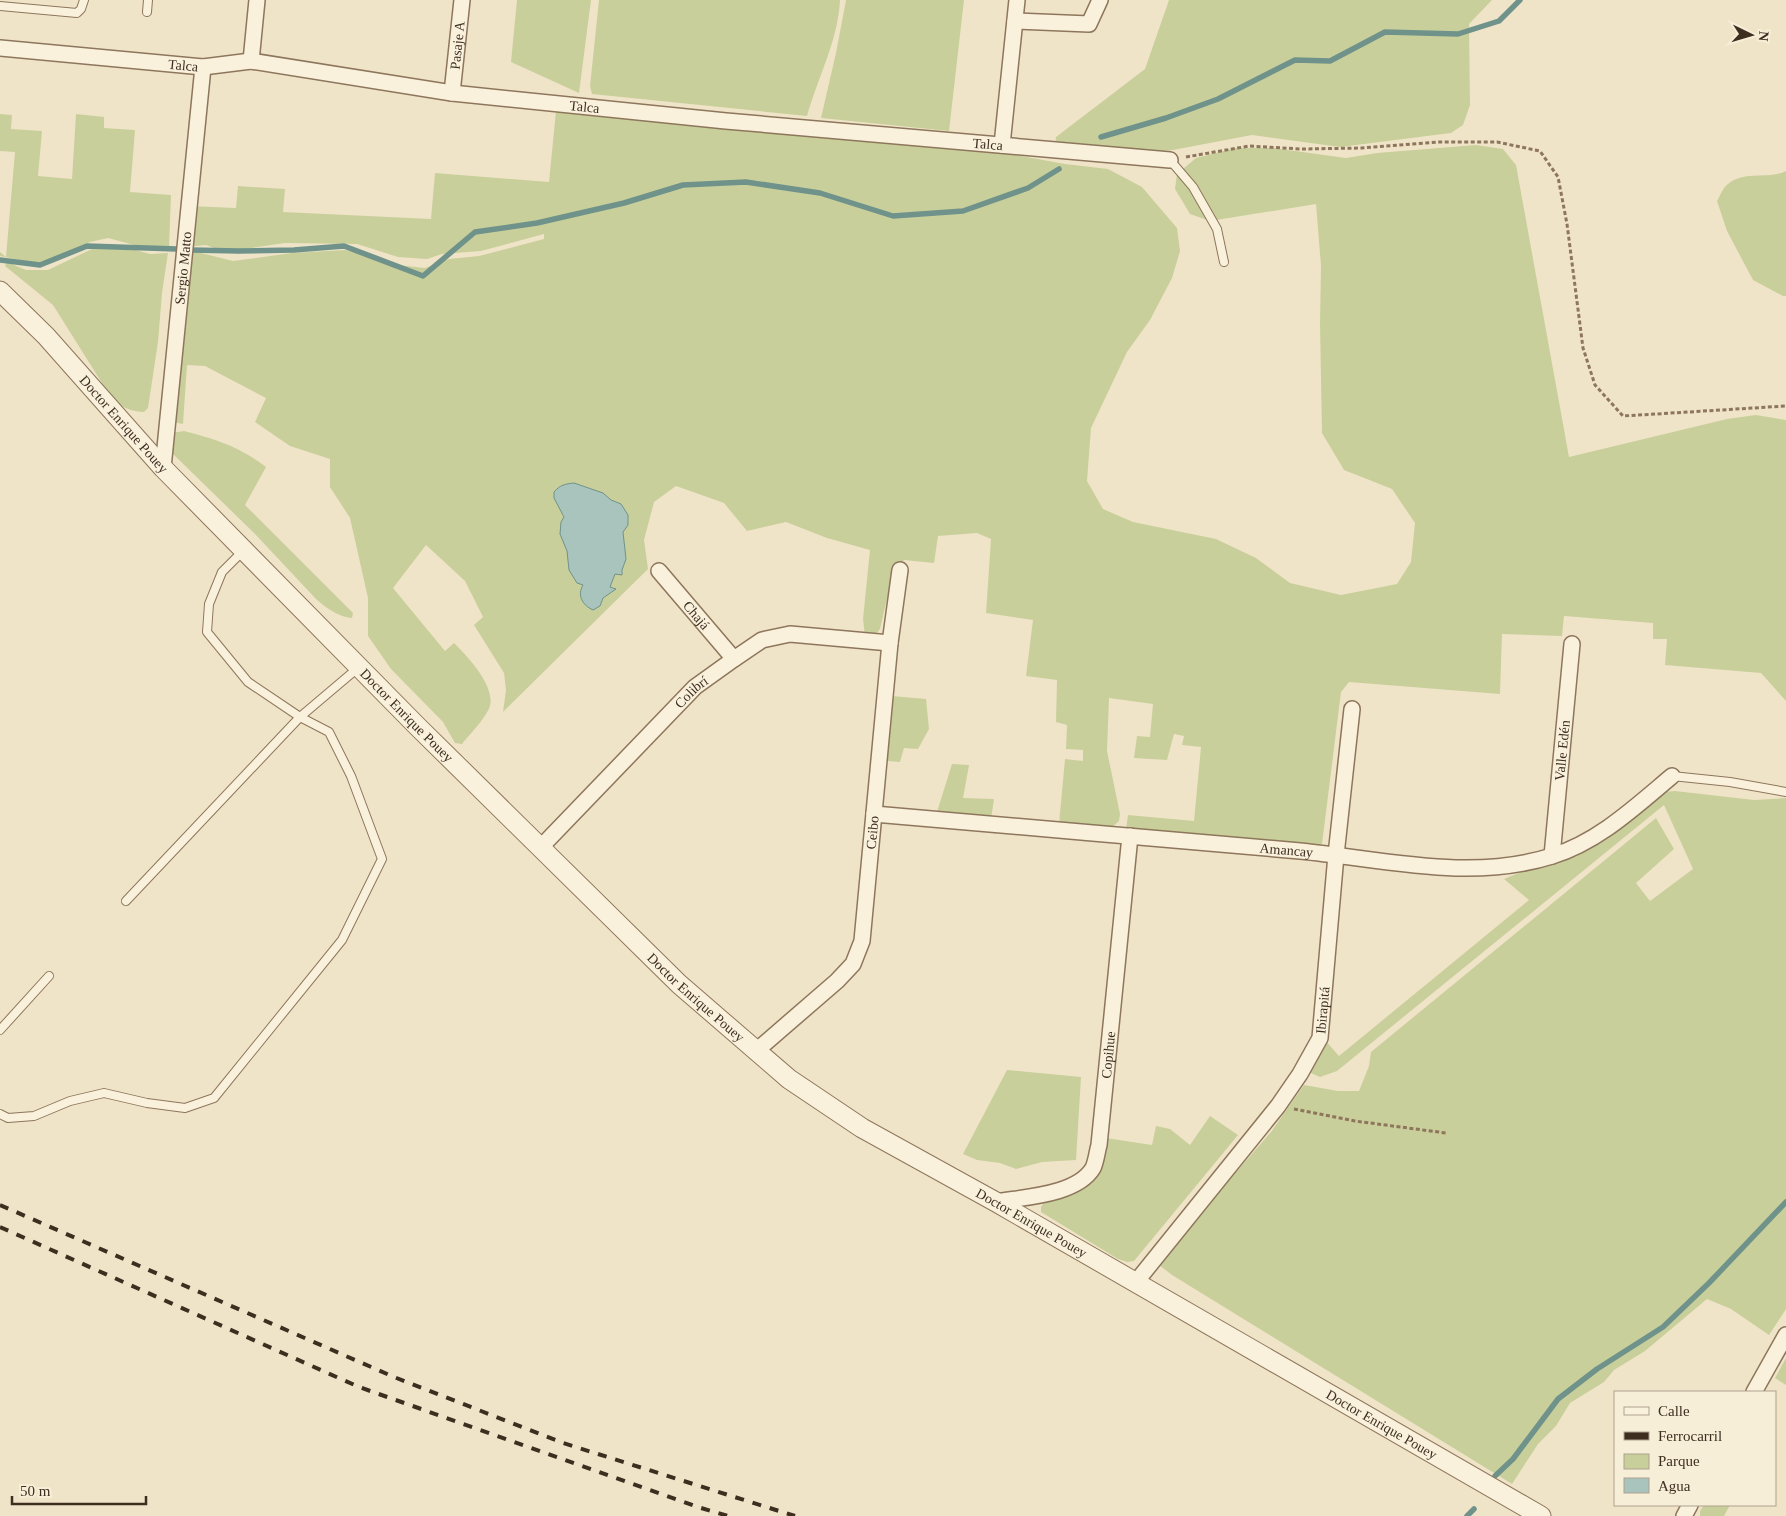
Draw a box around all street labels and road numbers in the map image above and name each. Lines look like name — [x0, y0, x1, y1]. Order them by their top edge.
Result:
street label: Pasaje A — [448, 19, 468, 70]
street label: Talca — [167, 57, 200, 75]
street label: Talca — [569, 98, 601, 116]
street label: Talca — [972, 136, 1004, 153]
street label: Sergio Matto — [172, 231, 195, 305]
street label: Doctor Enrique Pouey — [77, 373, 171, 476]
street label: Chajá — [680, 598, 713, 633]
street label: Doctor Enrique Pouey — [357, 666, 456, 765]
street label: Colibrí — [672, 673, 711, 711]
street label: Valle Edén — [1552, 719, 1573, 782]
street label: Ceibo — [864, 815, 882, 850]
street label: Amancay — [1259, 841, 1314, 860]
street label: Doctor Enrique Pouey — [644, 950, 747, 1045]
street label: Ibirapitá — [1313, 985, 1333, 1035]
street label: Copihue — [1099, 1031, 1118, 1079]
street label: Doctor Enrique Pouey — [973, 1185, 1089, 1261]
street label: Doctor Enrique Pouey — [1323, 1387, 1439, 1462]

